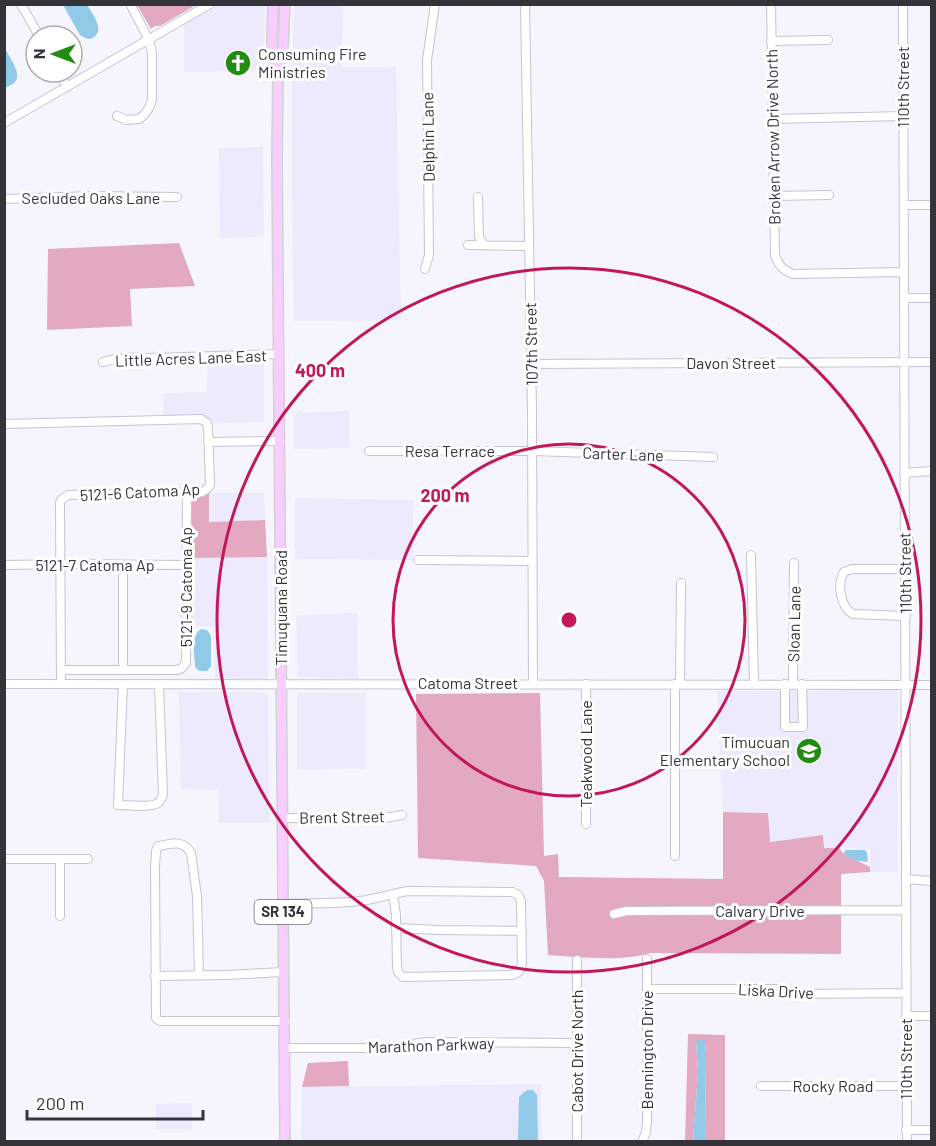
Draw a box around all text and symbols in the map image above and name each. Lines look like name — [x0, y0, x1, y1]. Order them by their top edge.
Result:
north arrow — [24, 24, 84, 84]
place label: Consuming Fire Ministries — [258, 44, 366, 81]
street label: 110th Street — [893, 46, 912, 128]
church icon: Consuming Fire Ministries — [223, 48, 253, 78]
text: N — [29, 49, 48, 59]
street label: Broken Arrow Drive North — [761, 49, 784, 225]
street label: Delphin Lane — [417, 92, 438, 182]
street label: Secluded Oaks Lane — [22, 188, 160, 207]
street label: 107th Street — [520, 302, 541, 386]
street label: Little Acres Lane East — [115, 345, 267, 370]
street label: Davon Street — [686, 353, 776, 372]
text: 400 m — [295, 359, 345, 381]
street label: Resa Terrace — [405, 441, 495, 460]
street label: Carter Lane — [582, 443, 664, 464]
street label: 5121-6 Catoma Ap — [79, 479, 201, 504]
text: 200 m — [420, 484, 470, 506]
street label: 5121-9 Catoma Ap — [176, 527, 195, 647]
street label: 110th Street — [894, 532, 915, 614]
street label: Timuquana Road — [271, 550, 290, 666]
street label: 5121-7 Catoma Ap — [35, 555, 155, 574]
street label: Sloan Lane — [783, 586, 804, 662]
centre of rings — [559, 610, 579, 630]
street label: Catoma Street — [418, 673, 518, 692]
street label: Teakwood Lane — [576, 700, 595, 808]
place label: Timucuan Elementary School — [660, 732, 790, 769]
school or university icon: Timucuan Elementary School — [794, 736, 824, 766]
street label: Brent Street — [299, 806, 385, 827]
road number: SR 134 — [254, 900, 312, 924]
street label: Calvary Drive — [715, 901, 805, 920]
street label: Liska Drive — [738, 979, 814, 1002]
street label: Cabot Drive North — [567, 990, 586, 1112]
street label: Bennington Drive — [637, 991, 656, 1109]
street label: 110th Street — [896, 1018, 915, 1100]
street label: Marathon Parkway — [367, 1033, 495, 1056]
street label: Rocky Road — [793, 1076, 873, 1095]
scale bar — [27, 1083, 202, 1121]
text: 200 m — [36, 1092, 84, 1114]

